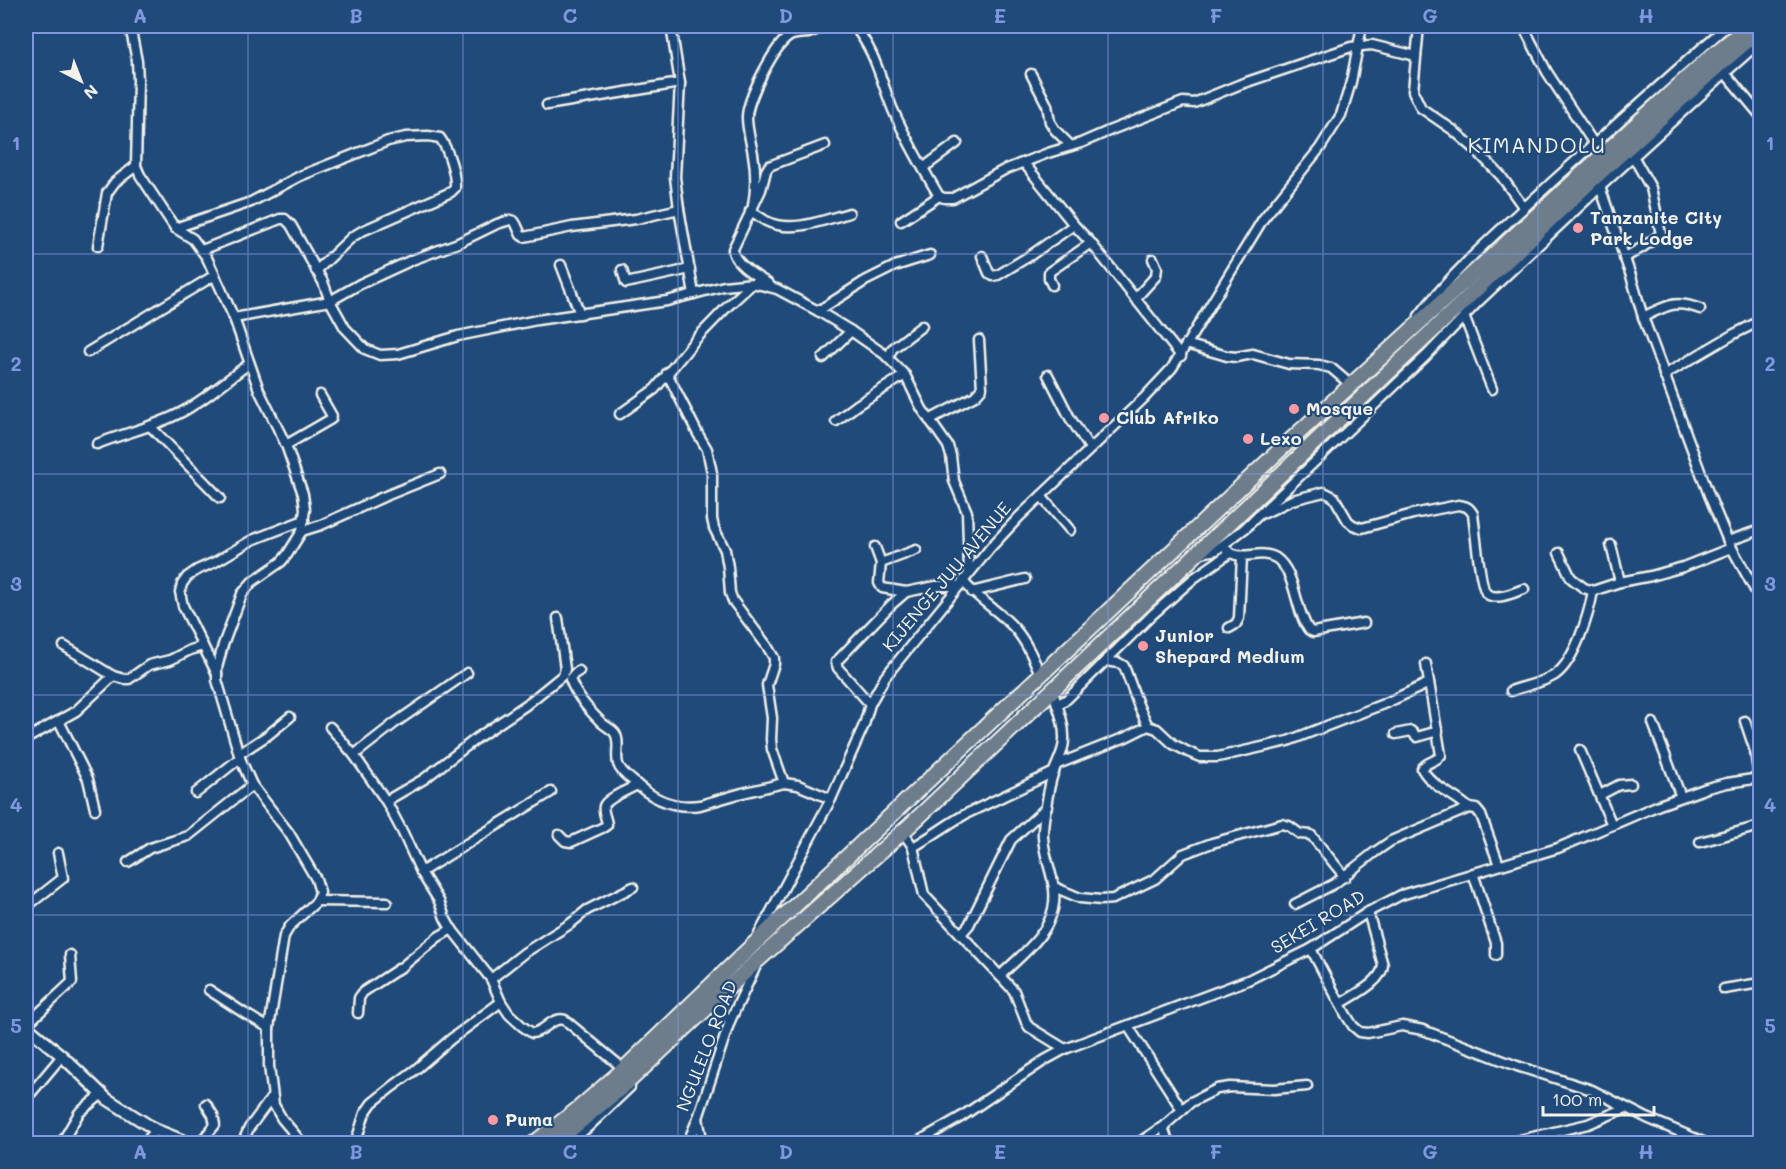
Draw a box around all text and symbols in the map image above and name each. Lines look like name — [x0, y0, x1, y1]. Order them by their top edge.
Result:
text: A — [133, 2, 147, 28]
text: B — [349, 2, 363, 28]
text: C — [563, 2, 578, 28]
text: D — [779, 2, 793, 28]
text: E — [994, 2, 1006, 28]
text: F — [1210, 2, 1223, 28]
text: G — [1422, 2, 1438, 28]
text: H — [1638, 2, 1654, 28]
north arrow — [51, 51, 111, 111]
text: N — [80, 81, 103, 104]
text: 1 — [12, 129, 20, 155]
text: 1 — [1766, 129, 1774, 155]
district label: KIMANDOLU — [1468, 131, 1606, 158]
place label: Tanzanite City Park Lodge — [1590, 205, 1722, 250]
marker: Tanzanite City Park Lodge — [1571, 221, 1585, 235]
text: 2 — [10, 350, 22, 376]
text: 2 — [1764, 350, 1776, 376]
place label: Mosque — [1306, 396, 1373, 420]
marker: Mosque — [1287, 402, 1301, 416]
place label: Club Afriko — [1116, 405, 1219, 429]
marker: Club Afriko — [1097, 411, 1111, 425]
place label: Lexo — [1260, 426, 1302, 450]
marker: Lexo — [1241, 432, 1255, 446]
street label: KIJENGE JUU AVENUE — [876, 496, 1016, 656]
text: 3 — [10, 570, 22, 596]
text: 3 — [1764, 570, 1776, 596]
place label: Junior Shepard Medium — [1155, 623, 1304, 668]
marker: Junior Shepard Medium — [1136, 639, 1150, 653]
text: 4 — [10, 791, 23, 817]
text: 4 — [1764, 791, 1777, 817]
street label: SEKEI ROAD — [1266, 884, 1369, 959]
street label: NGULELO ROAD — [670, 977, 742, 1115]
text: 5 — [10, 1012, 22, 1038]
text: 5 — [1764, 1012, 1776, 1038]
scale bar — [1543, 1079, 1654, 1117]
text: 100 m — [1552, 1087, 1602, 1111]
place label: Puma — [505, 1107, 553, 1131]
marker: Puma — [486, 1113, 500, 1127]
text: A — [133, 1138, 147, 1164]
text: B — [349, 1138, 363, 1164]
text: C — [563, 1138, 578, 1164]
text: D — [779, 1138, 793, 1164]
text: E — [994, 1138, 1006, 1164]
text: F — [1210, 1138, 1223, 1164]
text: G — [1422, 1138, 1438, 1164]
text: H — [1638, 1138, 1654, 1164]

